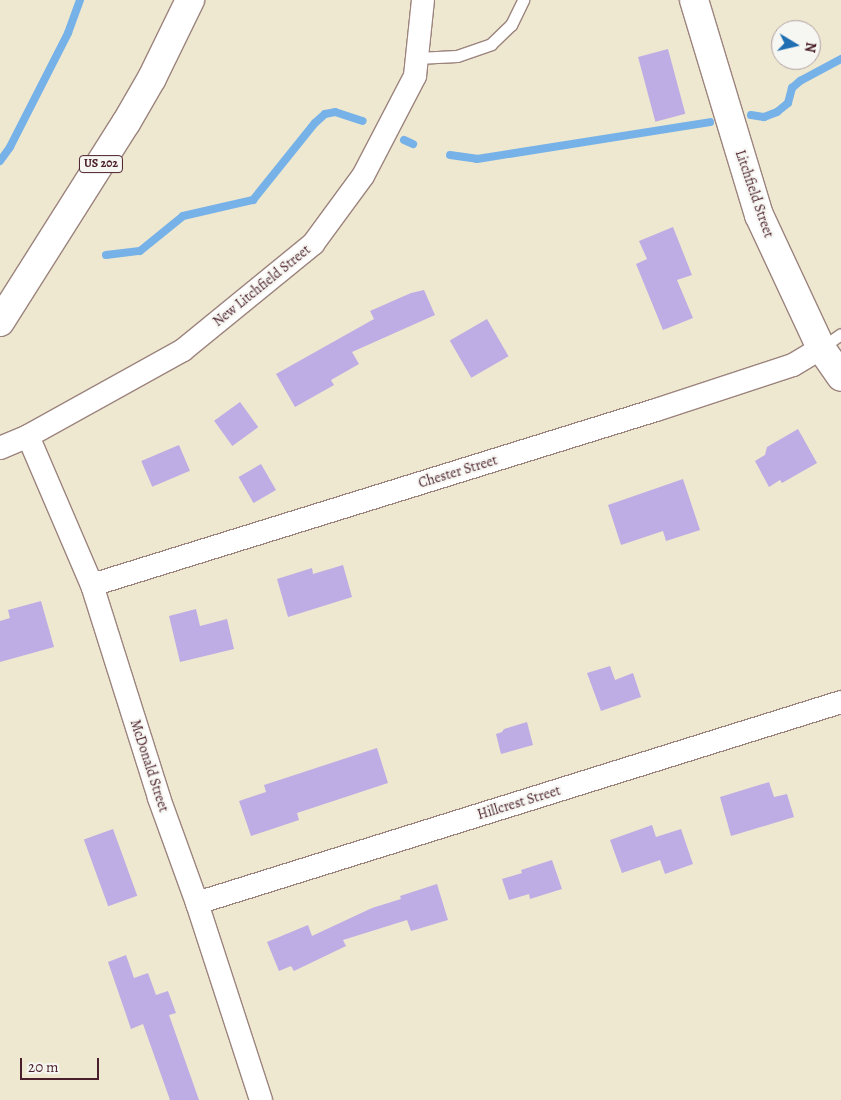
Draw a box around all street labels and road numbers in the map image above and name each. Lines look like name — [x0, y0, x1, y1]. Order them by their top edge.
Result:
street label: Litchfield Street — [731, 148, 777, 240]
road number: US 202 — [78, 154, 124, 173]
street label: New Litchfield Street — [210, 242, 314, 330]
street label: Chester Street — [417, 452, 499, 492]
street label: McDonald Street — [126, 718, 172, 814]
street label: Hillcrest Street — [475, 782, 563, 824]

